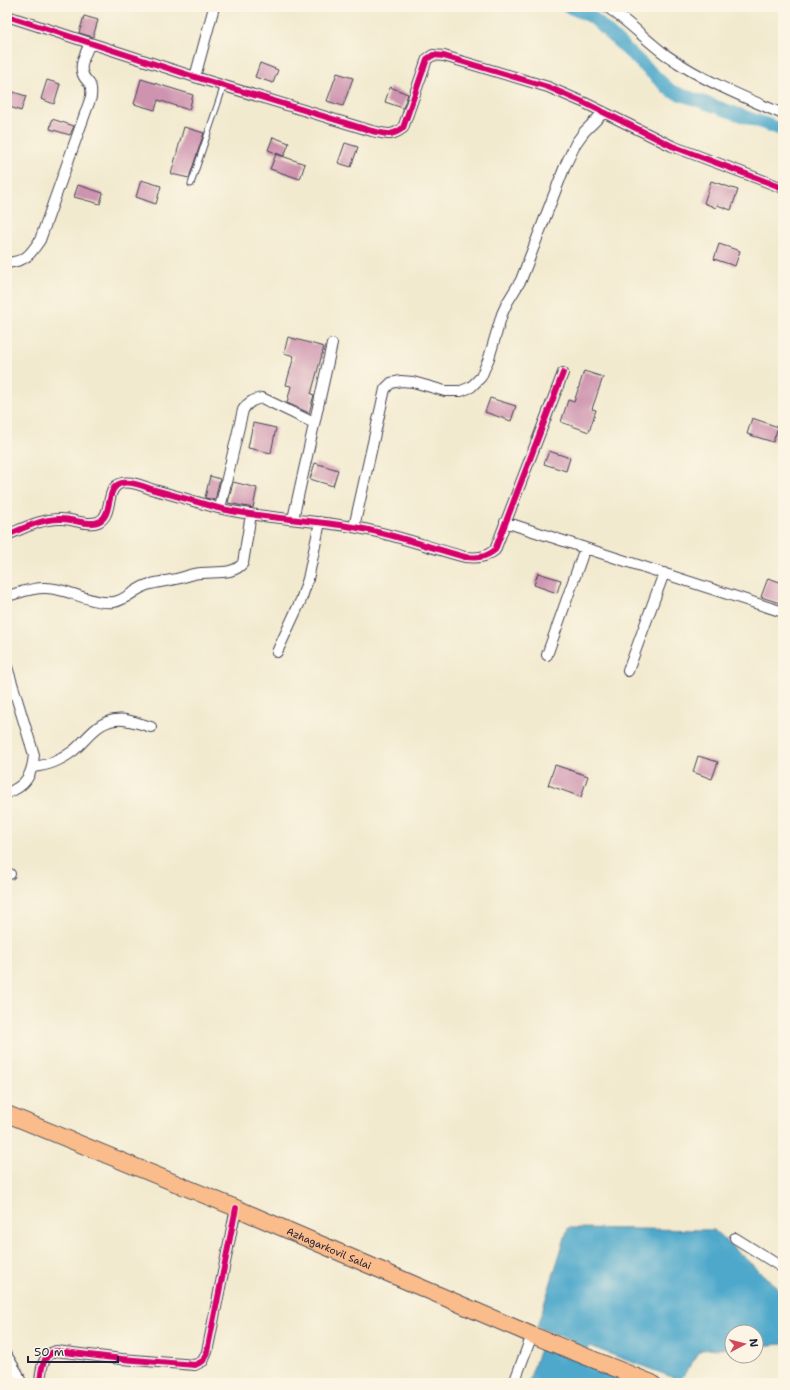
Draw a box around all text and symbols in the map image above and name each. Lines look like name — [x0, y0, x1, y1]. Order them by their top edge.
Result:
street label: Azhagarkovil Salai — [285, 1225, 374, 1272]
north arrow — [724, 1324, 764, 1364]
scale bar — [28, 1338, 118, 1364]
text: N — [745, 1338, 761, 1348]
text: 50 m — [34, 1344, 64, 1360]

